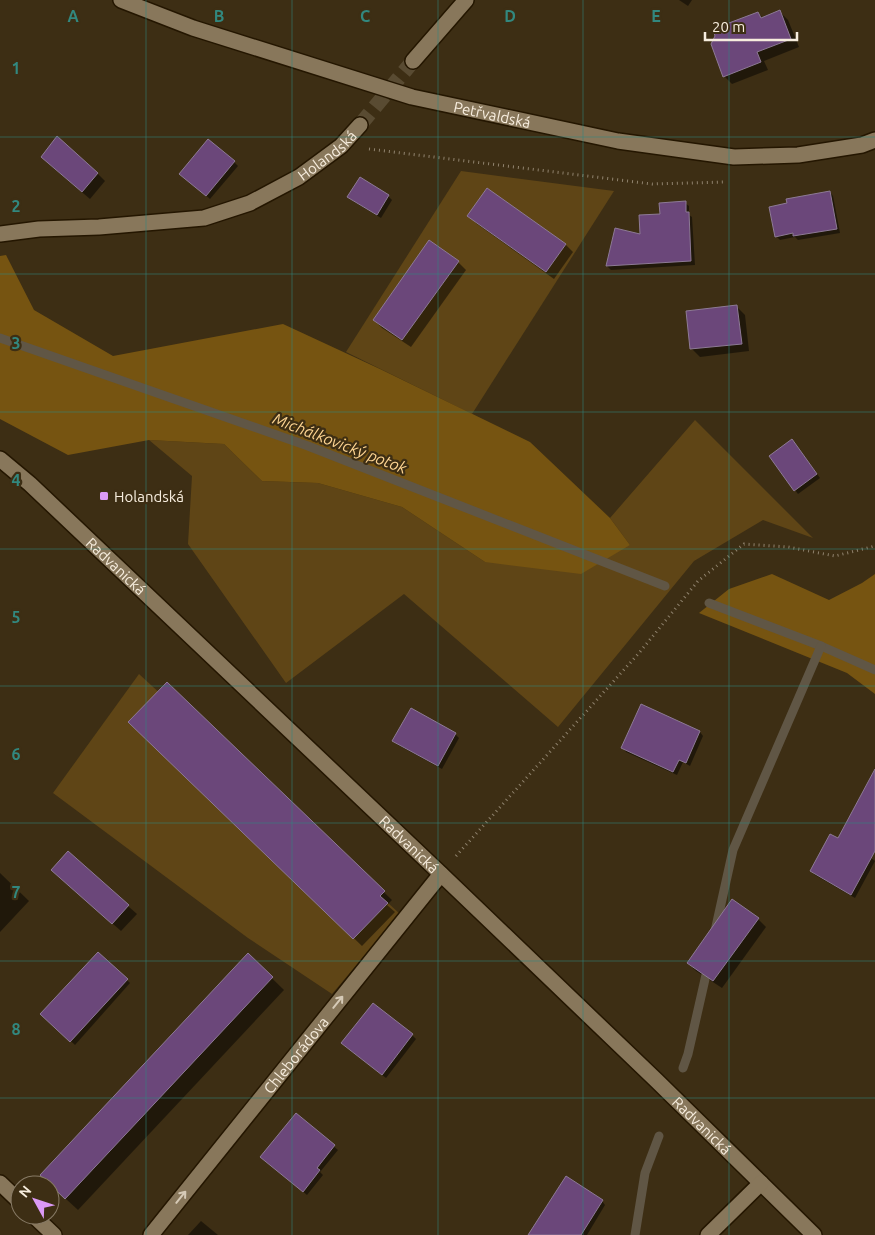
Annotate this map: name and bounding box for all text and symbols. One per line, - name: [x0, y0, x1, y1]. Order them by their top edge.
- text: A: [67, 7, 79, 25]
- text: B: [214, 7, 224, 25]
- text: C: [360, 7, 370, 25]
- text: D: [504, 7, 516, 25]
- text: E: [651, 7, 661, 25]
- scale bar: [705, 10, 798, 42]
- text: 20 m: [712, 18, 745, 35]
- text: 1: [11, 59, 21, 77]
- street label: Petřvaldská: [452, 98, 532, 131]
- street label: Holandská: [294, 127, 360, 184]
- text: 2: [11, 197, 21, 215]
- text: 3: [11, 334, 21, 352]
- water label: Michálkovický potok: [270, 409, 410, 477]
- text: 4: [11, 471, 21, 489]
- place label: Holandská: [114, 488, 184, 505]
- marker: Holandská: [98, 490, 110, 502]
- street label: Radvanická: [83, 534, 149, 598]
- text: 5: [11, 608, 21, 626]
- text: 6: [11, 745, 21, 763]
- street label: Radvanická: [376, 812, 443, 876]
- text: 7: [11, 883, 21, 901]
- one-way arrow: [332, 996, 343, 1009]
- street label: Chleborádova: [260, 1013, 332, 1097]
- text: 8: [11, 1020, 21, 1038]
- street label: Radvanická: [669, 1093, 735, 1158]
- north arrow: [10, 1175, 60, 1225]
- text: N: [16, 1182, 35, 1201]
- one-way arrow: [176, 1191, 187, 1204]

